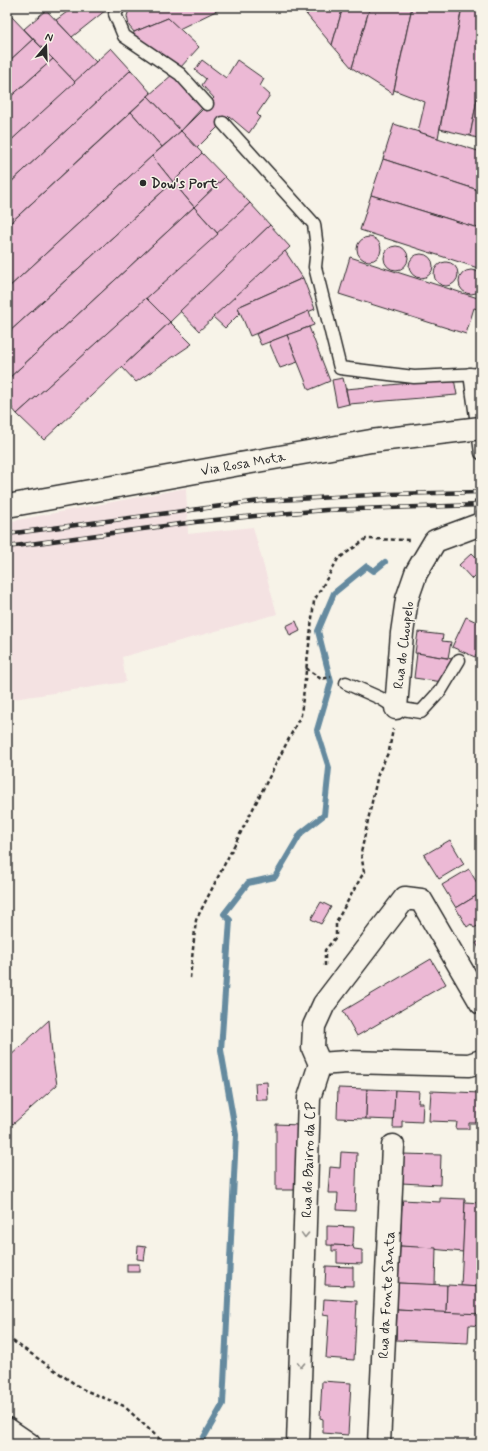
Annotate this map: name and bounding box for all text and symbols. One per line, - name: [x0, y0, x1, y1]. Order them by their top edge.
- north arrow: [26, 26, 66, 66]
- text: N: [43, 30, 55, 45]
- place label: Dow's Port: [151, 175, 218, 193]
- marker: Dow's Port: [138, 178, 148, 188]
- street label: Via Rosa Mota: [199, 448, 288, 480]
- street label: Rua do Choupelo: [390, 600, 418, 690]
- street label: Rua do Bairro da CP: [298, 1102, 320, 1218]
- street label: Rua da Fonte Santa: [375, 1231, 399, 1359]
- one-way arrow: [301, 1232, 309, 1238]
- one-way arrow: [296, 1361, 305, 1368]

